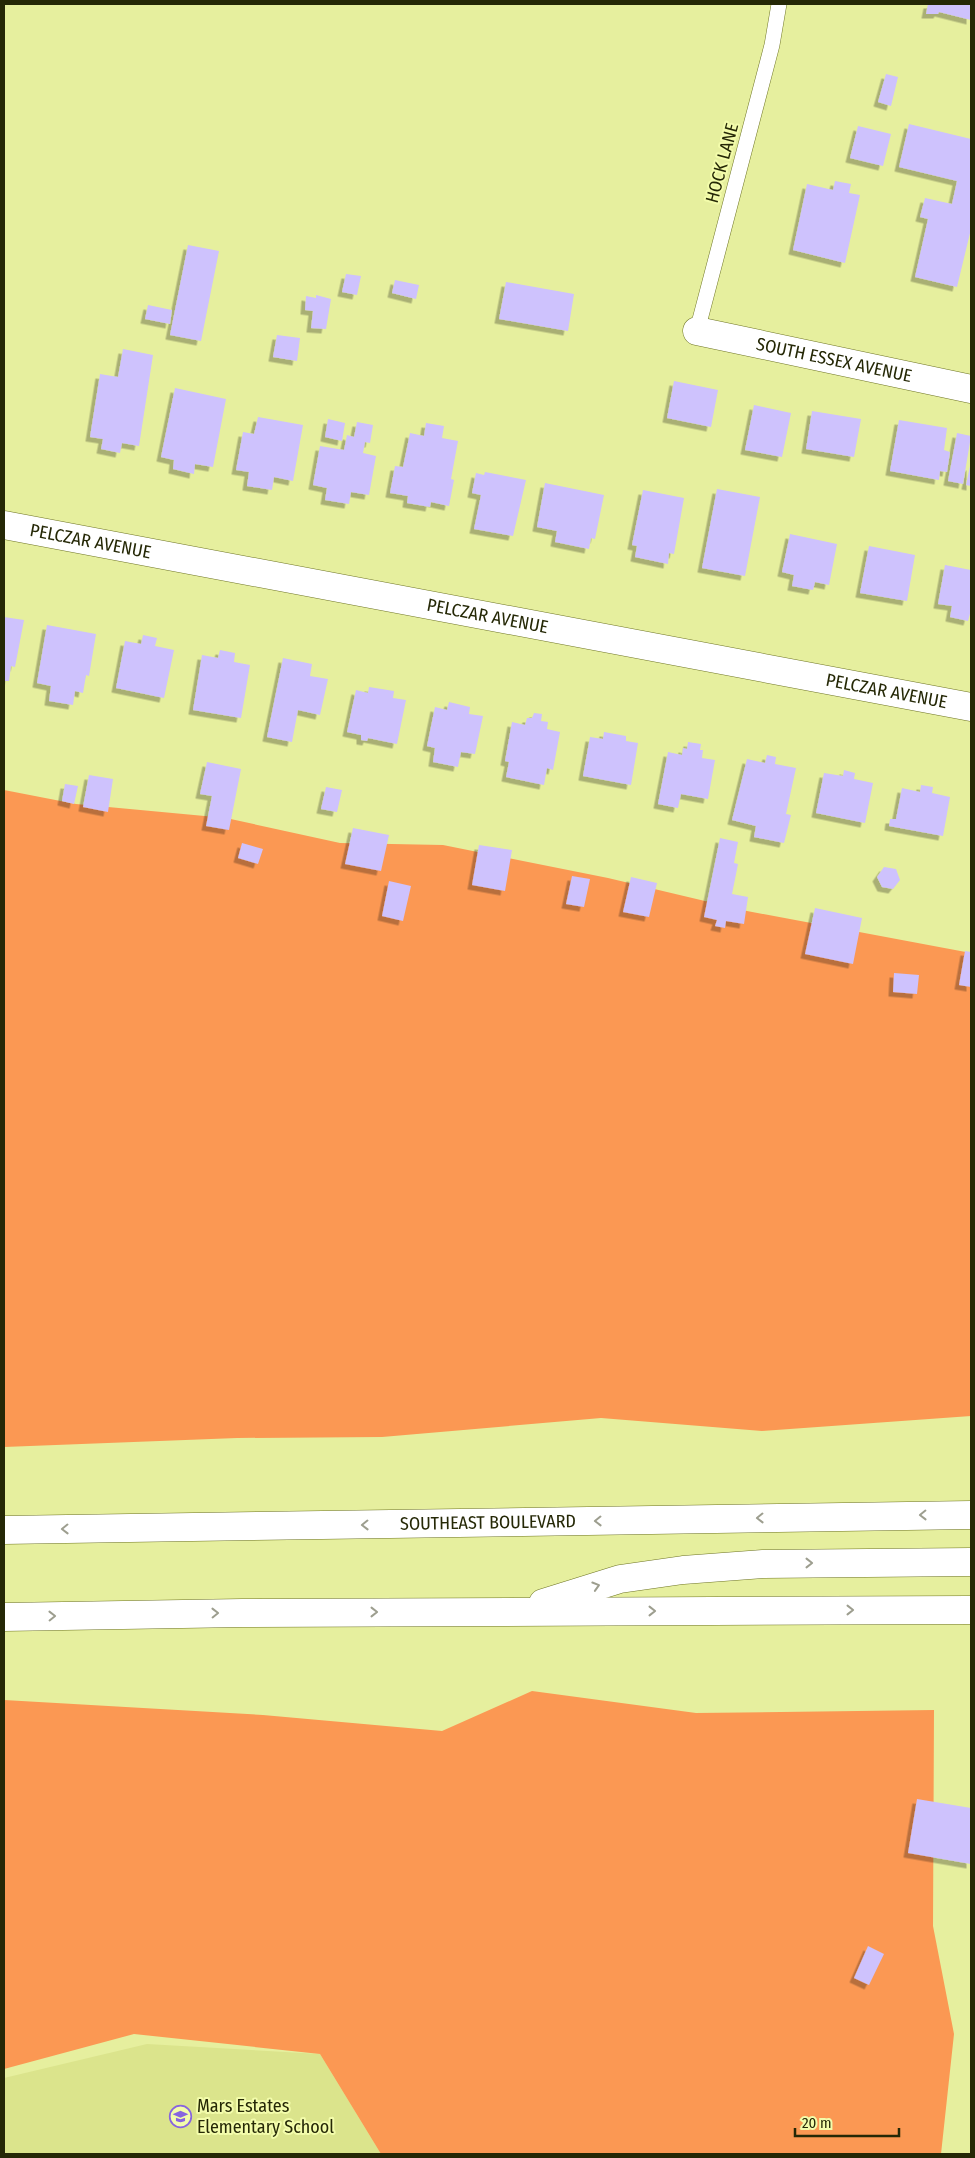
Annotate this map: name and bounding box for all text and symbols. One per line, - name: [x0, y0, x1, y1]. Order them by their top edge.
- street label: HOCK LANE: [701, 121, 743, 205]
- street label: SOUTH ESSEX AVENUE: [754, 333, 914, 387]
- street label: PELCZAR AVENUE: [28, 519, 153, 563]
- street label: PELCZAR AVENUE: [425, 594, 550, 638]
- street label: PELCZAR AVENUE: [824, 669, 949, 713]
- street label: SOUTHEAST BOULEVARD: [400, 1510, 576, 1535]
- one-way arrow: [918, 1510, 926, 1521]
- one-way arrow: [756, 1513, 764, 1523]
- one-way arrow: [593, 1516, 601, 1526]
- one-way arrow: [361, 1519, 369, 1530]
- one-way arrow: [61, 1524, 69, 1534]
- one-way arrow: [805, 1558, 813, 1568]
- one-way arrow: [591, 1582, 599, 1592]
- one-way arrow: [846, 1605, 854, 1615]
- one-way arrow: [648, 1606, 656, 1616]
- one-way arrow: [371, 1607, 379, 1617]
- one-way arrow: [211, 1608, 219, 1619]
- one-way arrow: [49, 1611, 57, 1621]
- place label: Mars Estates Elementary School: [197, 2095, 334, 2138]
- school or university icon: Mars Estates Elementary School: [169, 2104, 193, 2128]
- scale bar: [795, 2106, 899, 2138]
- text: 20 m: [802, 2114, 832, 2132]

